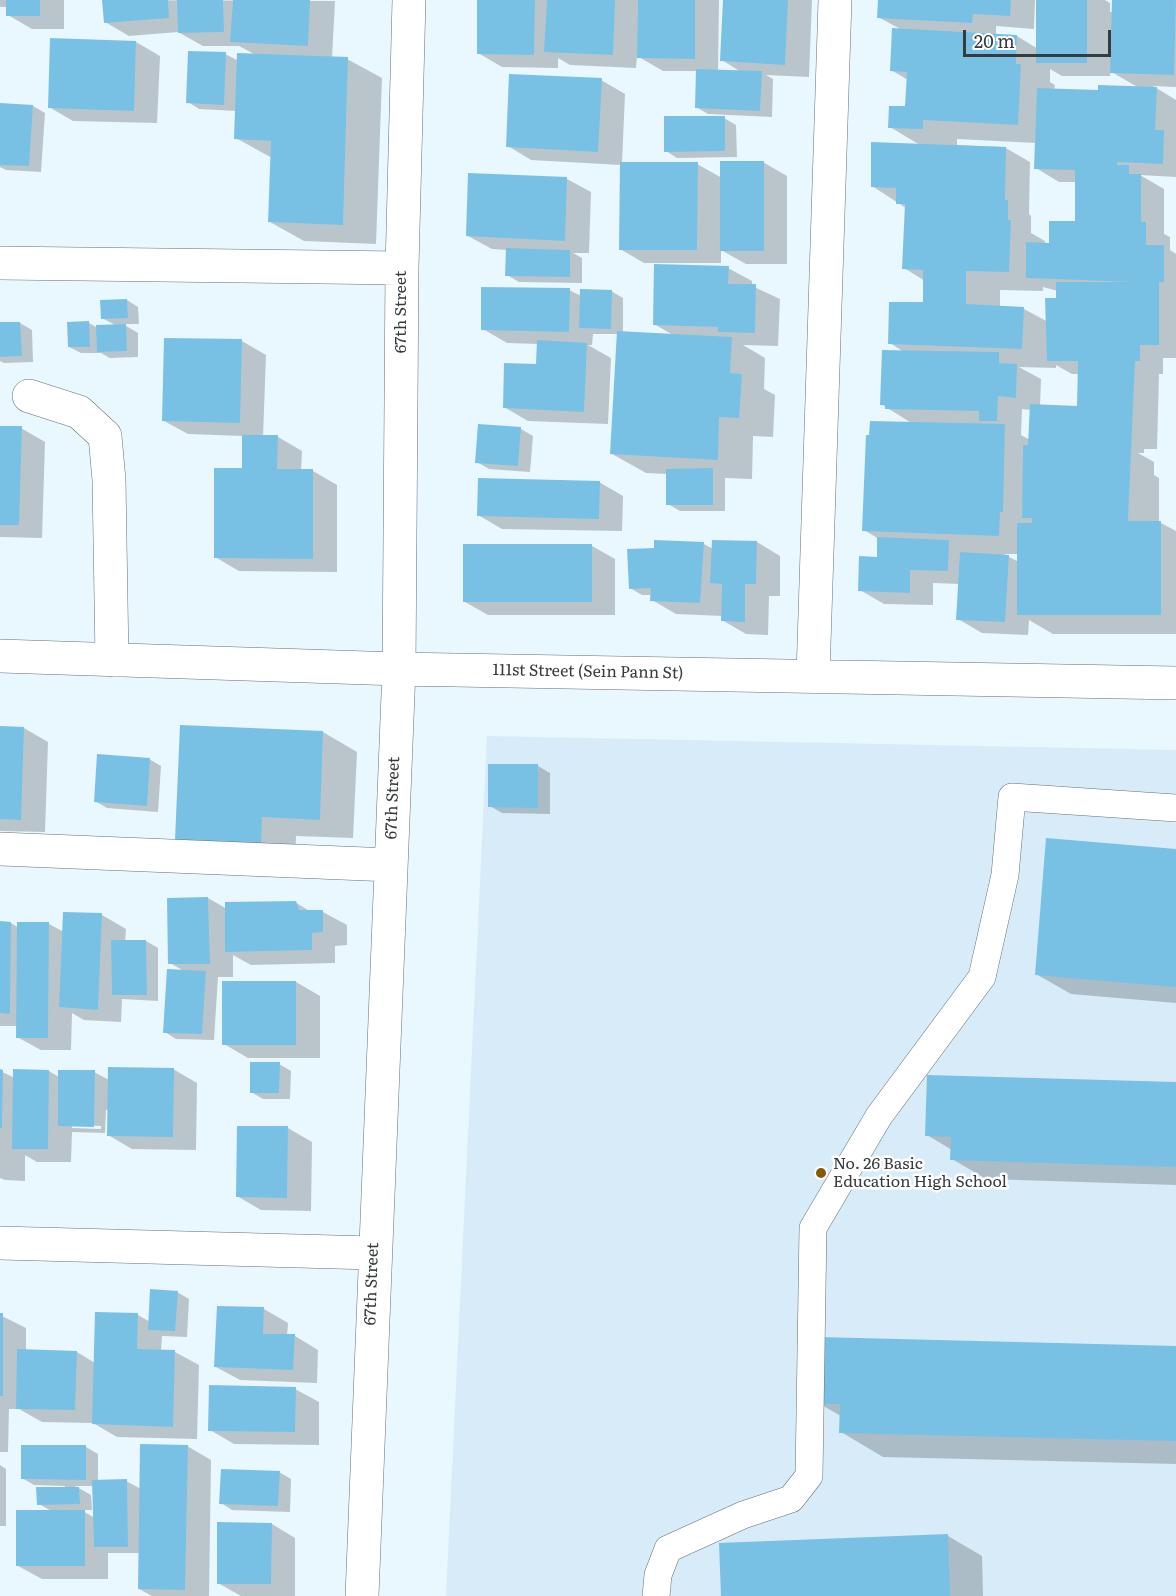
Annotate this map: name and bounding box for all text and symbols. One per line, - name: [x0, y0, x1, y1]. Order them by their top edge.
- scale bar: [966, 18, 1114, 56]
- text: 20 m: [974, 27, 1015, 54]
- street label: 67th Street: [391, 271, 411, 353]
- street label: 111st Street (Sein Pann St): [492, 661, 684, 683]
- street label: 67th Street: [382, 756, 404, 840]
- place label: No. 26 Basic Education High School: [833, 1154, 1007, 1192]
- marker: No. 26 Basic Education High School: [814, 1166, 828, 1180]
- street label: 67th Street: [361, 1242, 383, 1326]

